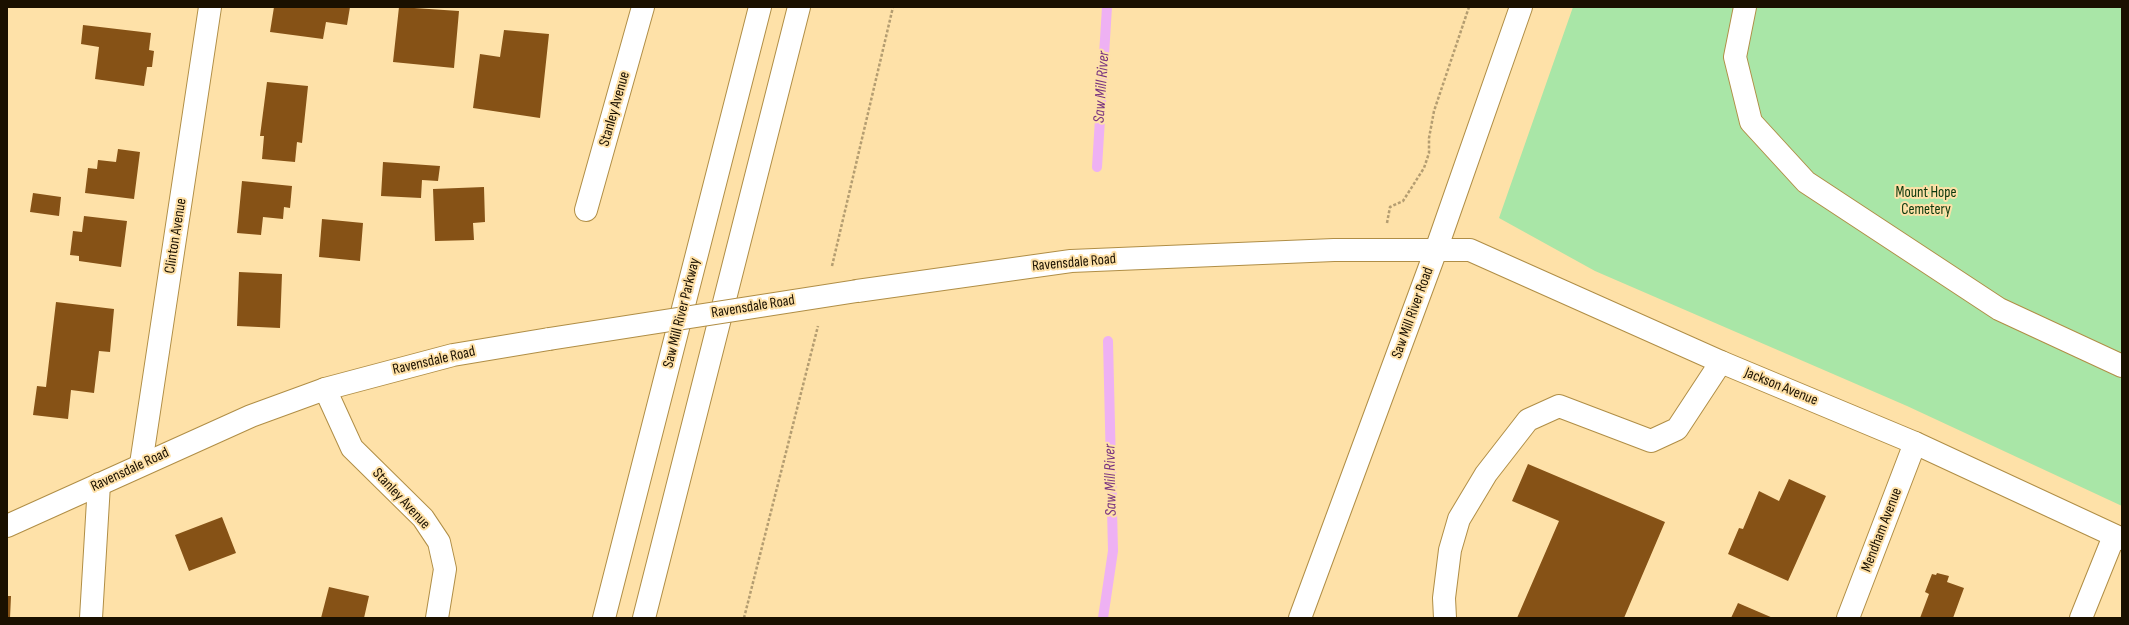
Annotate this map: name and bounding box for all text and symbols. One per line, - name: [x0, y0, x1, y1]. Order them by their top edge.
- water label: Saw Mill River: [1090, 50, 1114, 124]
- street label: Stanley Avenue: [596, 70, 634, 148]
- park label: Mount Hope Cemetery: [1896, 184, 1956, 219]
- street label: Clinton Avenue: [161, 197, 191, 275]
- street label: Ravensdale Road: [1031, 250, 1117, 276]
- street label: Saw Mill River Parkway: [660, 256, 704, 370]
- street label: Saw Mill River Road: [1388, 265, 1438, 361]
- street label: Ravensdale Road: [710, 292, 796, 322]
- street label: Ravensdale Road: [391, 343, 477, 379]
- street label: Jackson Avenue: [1742, 364, 1820, 410]
- street label: Ravensdale Road: [88, 444, 172, 496]
- water label: Saw Mill River: [1101, 444, 1121, 516]
- street label: Stanley Avenue: [368, 465, 434, 533]
- street label: Mendham Avenue: [1858, 485, 1906, 575]

